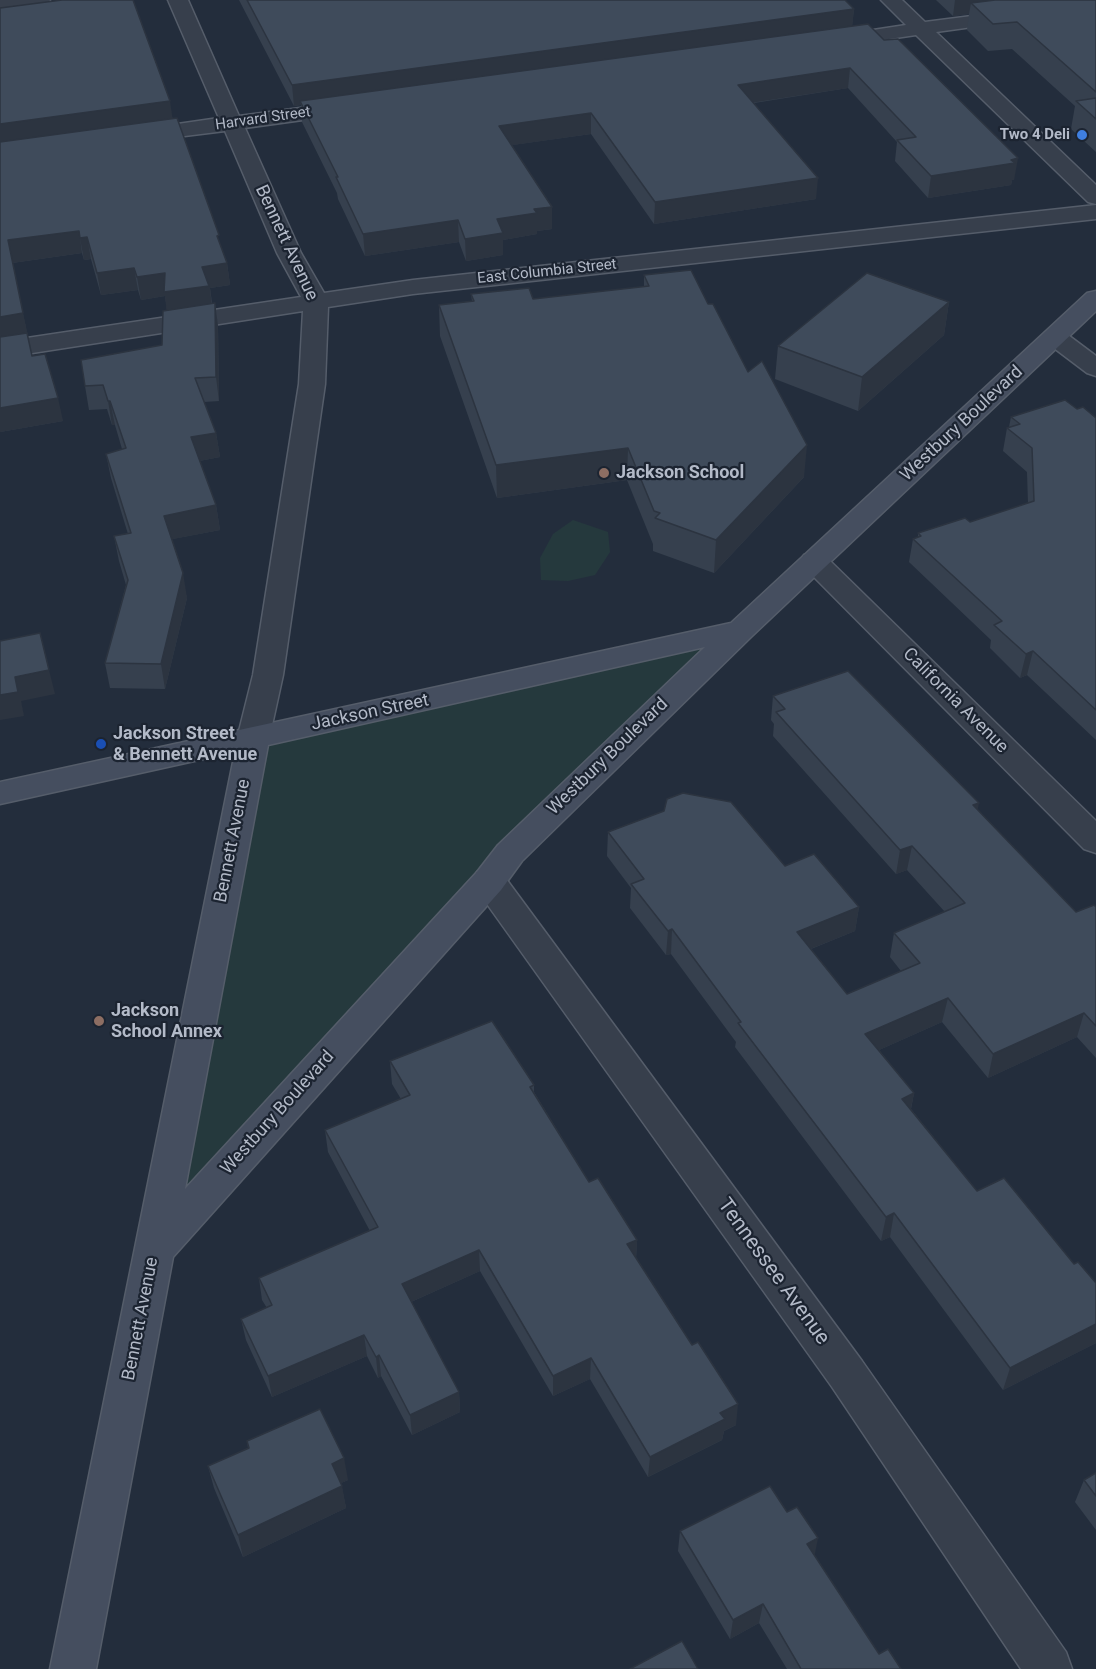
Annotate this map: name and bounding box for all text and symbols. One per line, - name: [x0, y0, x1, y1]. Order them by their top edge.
- street label: Harvard Street: [214, 103, 312, 135]
- place label: Two 4 Deli: [1000, 126, 1070, 144]
- marker: Two 4 Deli: [1075, 128, 1089, 142]
- street label: Bennett Avenue: [250, 182, 322, 304]
- street label: East Columbia Street: [476, 256, 618, 288]
- street label: Westbury Boulevard: [896, 362, 1028, 486]
- place label: Jackson School: [616, 462, 744, 484]
- marker: Jackson School: [597, 466, 611, 480]
- street label: California Avenue: [898, 644, 1012, 758]
- street label: Jackson Street: [309, 690, 431, 736]
- street label: Westbury Boulevard: [543, 694, 673, 820]
- place label: Jackson Street & Bennett Avenue: [113, 723, 257, 766]
- marker: Jackson Street & Bennett Avenue: [94, 737, 108, 751]
- street label: Bennett Avenue: [210, 777, 256, 905]
- place label: Jackson School Annex: [111, 1000, 222, 1042]
- marker: Jackson School Annex: [92, 1014, 106, 1028]
- street label: Westbury Boulevard: [217, 1047, 339, 1179]
- street label: Tennessee Avenue: [711, 1194, 835, 1350]
- street label: Bennett Avenue: [118, 1255, 164, 1383]

